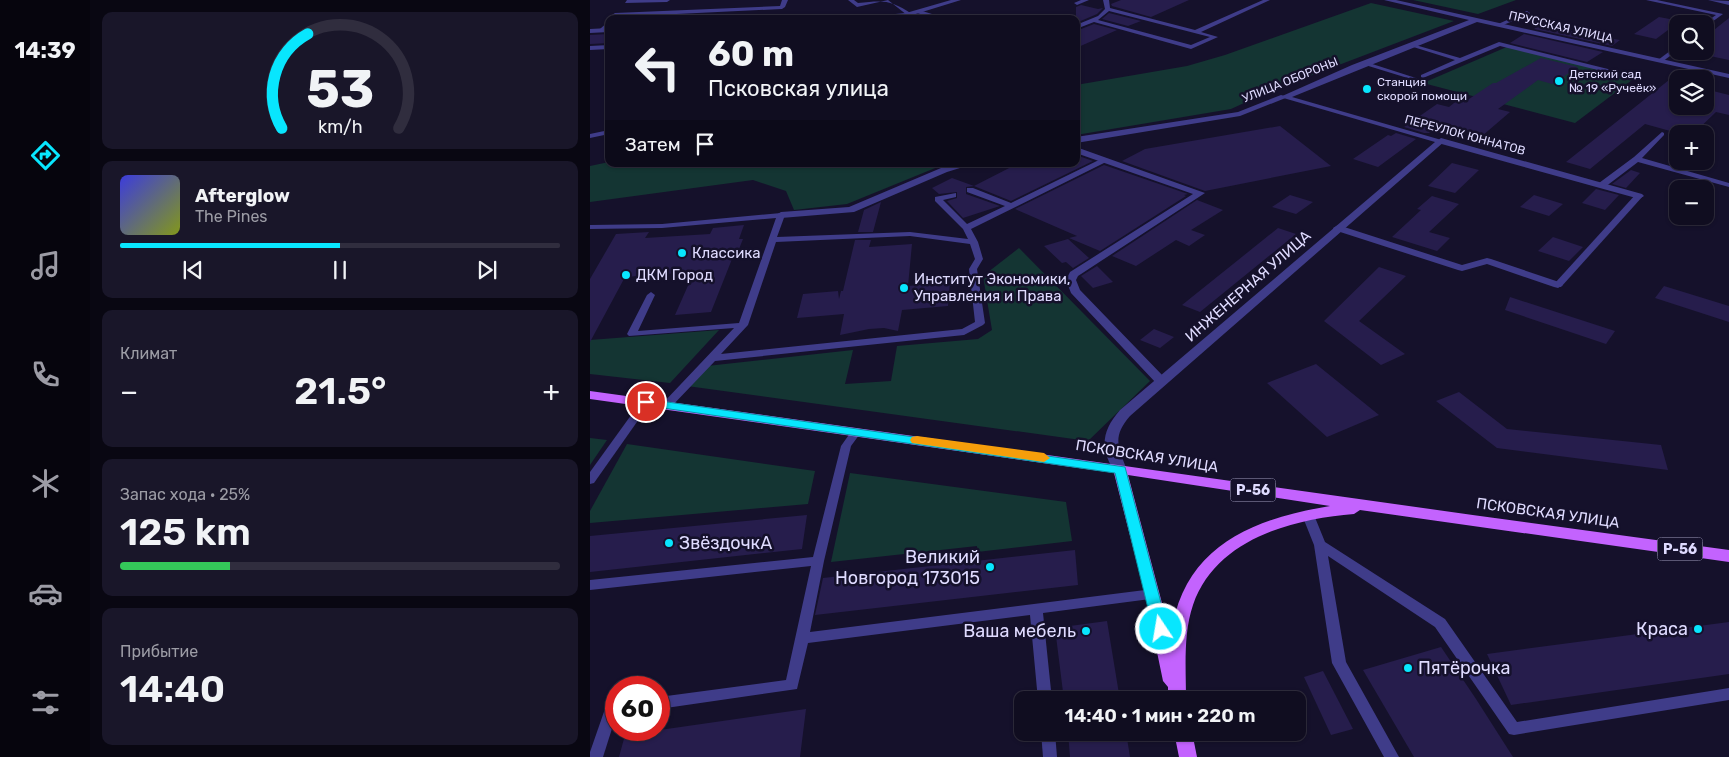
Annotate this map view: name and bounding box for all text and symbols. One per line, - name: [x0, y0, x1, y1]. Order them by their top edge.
- street label: ПРУССКАЯ УЛИЦА: [1507, 8, 1615, 46]
- map controls: [1669, 15, 1714, 225]
- button: search: [1669, 15, 1714, 60]
- text: 60 m: [708, 33, 794, 75]
- icon: left: [625, 35, 690, 100]
- text: 14:39: [15, 37, 75, 64]
- street label: УЛИЦА ОБОРОНЫ: [1240, 54, 1340, 106]
- text: 53: [306, 58, 374, 120]
- place label: Детский сад № 19 «Ручеёк»: [1569, 67, 1656, 95]
- button: layers: [1669, 70, 1714, 115]
- text: Псковская улица: [708, 75, 889, 102]
- place label: Станция скорой помощи: [1377, 75, 1467, 103]
- marker: Детский сад № 19 «Ручеёк»: [1553, 75, 1565, 87]
- marker: Станция скорой помощи: [1361, 83, 1373, 95]
- street label: ПЕРЕУЛОК ЮННАТОВ: [1403, 112, 1527, 158]
- text: km/h: [318, 116, 362, 137]
- button: +: [1669, 125, 1714, 170]
- icon: arrive: [691, 130, 719, 158]
- text: Затем: [625, 133, 681, 156]
- icon: directions: [28, 138, 63, 173]
- button: −: [1669, 180, 1714, 225]
- text: Afterglow: [195, 184, 290, 207]
- text: The Pines: [195, 207, 268, 226]
- street label: ИНЖЕНЕРНАЯ УЛИЦА: [1181, 226, 1315, 346]
- place label: Классика: [692, 244, 761, 262]
- marker: Классика: [676, 247, 688, 259]
- icon: music: [28, 248, 63, 283]
- icon: previous: [179, 256, 207, 284]
- icon: pause: [326, 256, 354, 284]
- icon: next: [473, 256, 501, 284]
- place label: ДКМ Город: [636, 266, 713, 284]
- marker: ДКМ Город: [620, 269, 632, 281]
- place label: Институт Экономики, Управления и Права: [914, 270, 1071, 305]
- marker: Институт Экономики, Управления и Права: [898, 282, 910, 294]
- text: Климат: [120, 344, 177, 363]
- icon: phone: [28, 357, 63, 392]
- text: 21.5°: [294, 368, 386, 414]
- text: −: [120, 375, 138, 408]
- text: +: [543, 375, 560, 408]
- pin: [625, 381, 667, 423]
- icon: arrive: [632, 388, 660, 416]
- street label: ПСКОВСКАЯ УЛИЦА: [1074, 436, 1220, 476]
- icon: climate: [28, 466, 63, 501]
- road number: Р-56: [1230, 478, 1276, 502]
- text: Запас хода · 25%: [120, 485, 250, 504]
- street label: ПСКОВСКАЯ УЛИЦА: [1475, 494, 1621, 532]
- text: 125 km: [120, 509, 251, 555]
- place label: ЗвёздочкА: [679, 532, 772, 554]
- marker: ЗвёздочкА: [663, 537, 675, 549]
- road number: Р-56: [1658, 538, 1702, 560]
- place label: Великий Новгород 173015: [835, 546, 980, 589]
- marker: Великий Новгород 173015: [984, 561, 996, 573]
- icon: car: [28, 576, 63, 611]
- position arrow: [1134, 602, 1186, 654]
- place label: Краса: [1636, 618, 1688, 640]
- place label: Ваша мебель: [963, 620, 1076, 642]
- marker: Краса: [1692, 623, 1704, 635]
- marker: Ваша мебель: [1080, 625, 1092, 637]
- text: Прибытие: [120, 642, 198, 661]
- place label: Пятёрочка: [1418, 657, 1511, 679]
- marker: Пятёрочка: [1402, 662, 1414, 674]
- text: 14:40: [120, 666, 225, 712]
- speed limit sign: 60: [605, 676, 670, 741]
- icon: filters: [28, 685, 63, 720]
- text: 14:40 · 1 мин · 220 m: [1065, 704, 1255, 727]

